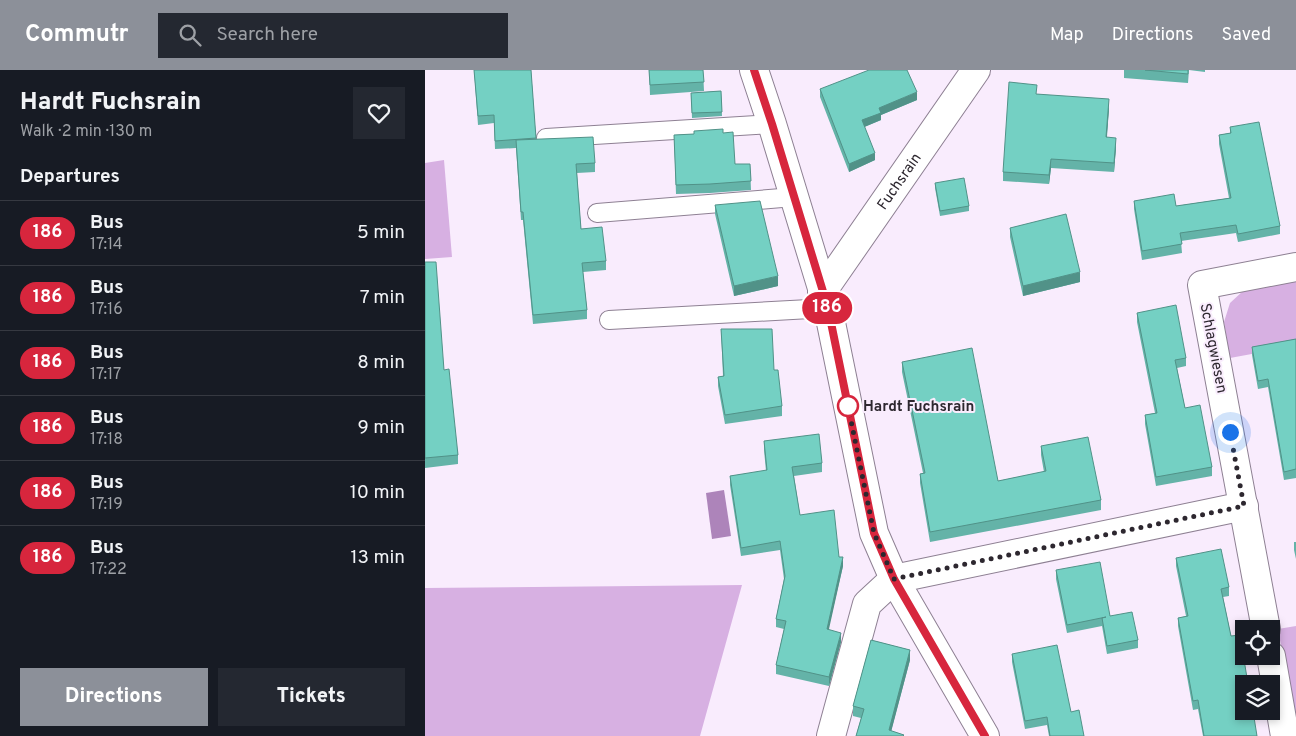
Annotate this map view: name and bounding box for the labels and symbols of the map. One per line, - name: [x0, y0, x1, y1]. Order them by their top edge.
- street label: Fuchsrain: [874, 150, 927, 214]
- line badge: 186: [798, 292, 856, 324]
- street label: Schlagwiesen: [1195, 302, 1231, 395]
- marker: Hardt Fuchsrain: [837, 395, 859, 417]
- place label: Hardt Fuchsrain: [863, 398, 974, 417]
- your location: [1218, 420, 1243, 445]

